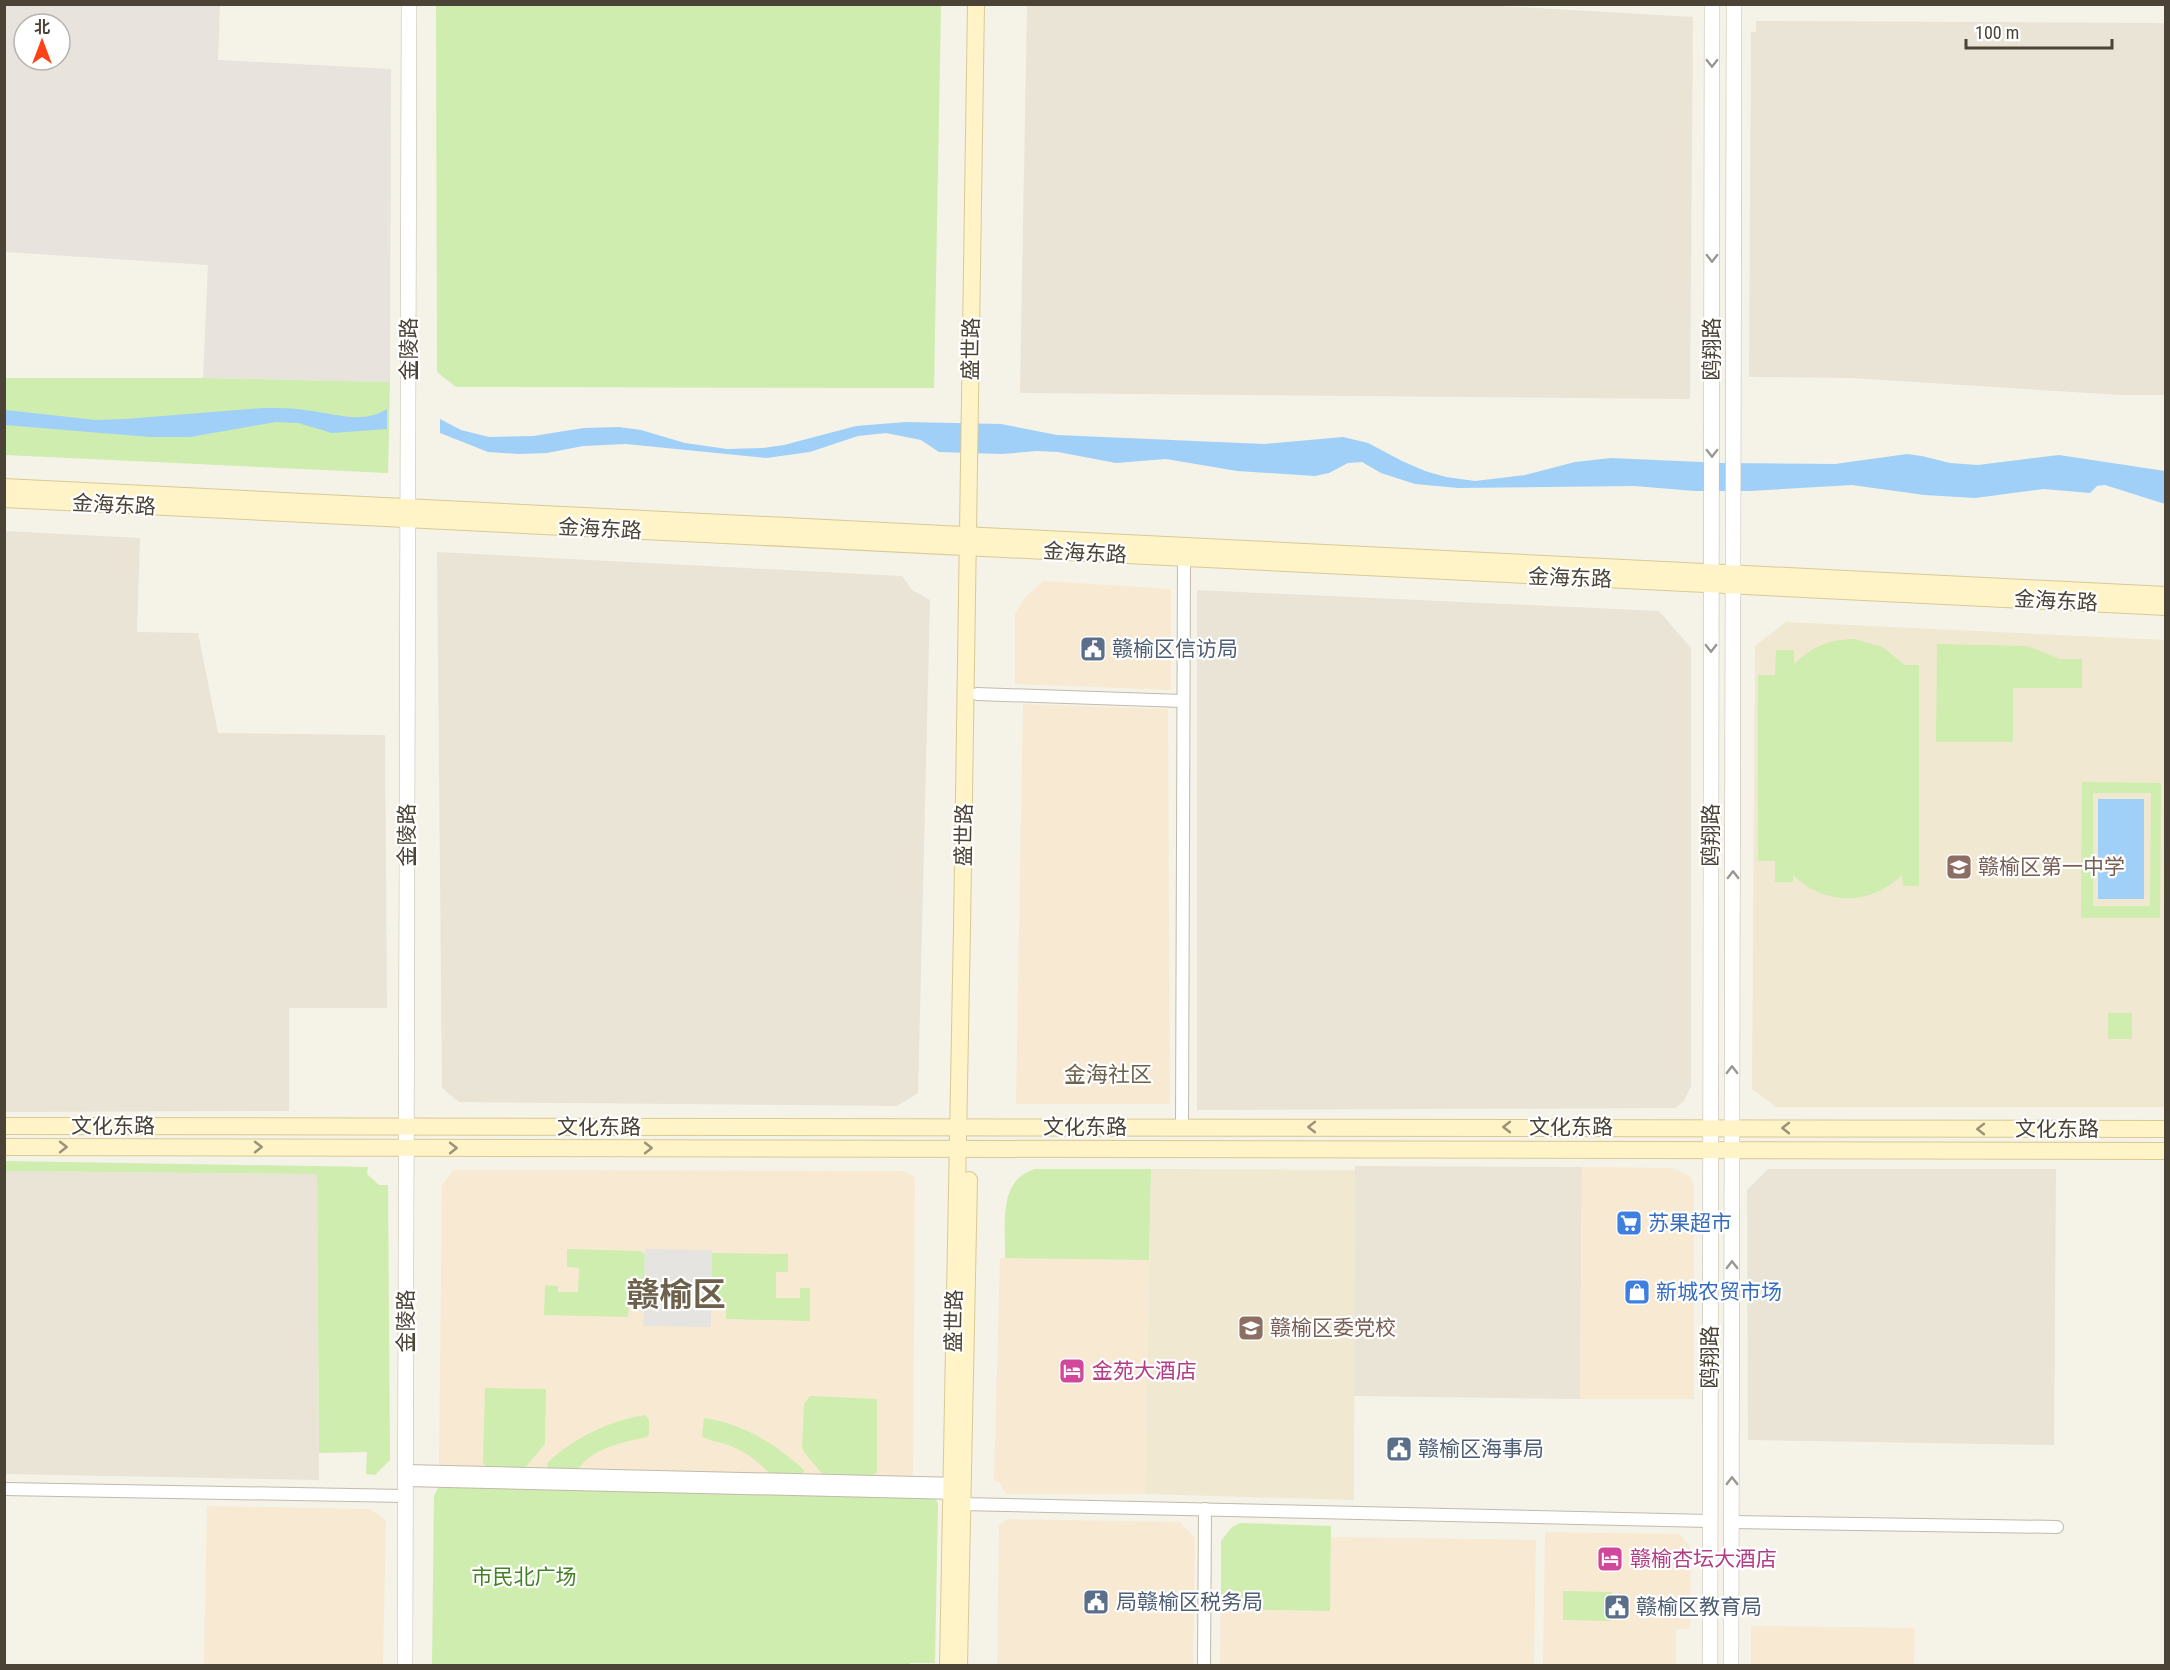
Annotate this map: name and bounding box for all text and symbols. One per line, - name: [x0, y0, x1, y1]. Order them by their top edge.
- north arrow: [12, 12, 72, 72]
- scale bar: [1966, 12, 2112, 50]
- text: 北: [34, 18, 50, 37]
- text: 100 m: [1975, 22, 2019, 43]
- one-way arrow: [1706, 58, 1718, 67]
- one-way arrow: [1706, 253, 1718, 262]
- street label: 盛世路: [958, 317, 984, 381]
- street label: 金陵路: [397, 318, 421, 381]
- street label: 鸥翔路: [1700, 318, 1724, 381]
- one-way arrow: [1706, 448, 1718, 457]
- street label: 金海东路: [71, 491, 157, 519]
- street label: 金海东路: [557, 515, 643, 543]
- street label: 金海东路: [1042, 539, 1128, 567]
- street label: 金海东路: [1528, 565, 1612, 591]
- street label: 金海东路: [2013, 587, 2099, 615]
- public building icon: 赣榆区信访局: [1078, 634, 1108, 664]
- place label: 赣榆区信访局: [1112, 637, 1238, 661]
- one-way arrow: [1705, 643, 1717, 652]
- street label: 盛世路: [951, 803, 977, 867]
- street label: 金陵路: [395, 804, 419, 867]
- street label: 鸥翔路: [1699, 804, 1723, 867]
- school or university icon: 赣榆区第一中学: [1944, 852, 1974, 882]
- place label: 赣榆区第一中学: [1978, 855, 2125, 879]
- one-way arrow: [1727, 871, 1739, 880]
- district label: 金海社区: [1064, 1062, 1152, 1087]
- one-way arrow: [1726, 1066, 1738, 1075]
- street label: 文化东路: [71, 1114, 155, 1138]
- street label: 文化东路: [557, 1115, 641, 1139]
- street label: 文化东路: [1043, 1115, 1127, 1139]
- street label: 文化东路: [1529, 1115, 1613, 1139]
- street label: 文化东路: [2015, 1117, 2099, 1141]
- one-way arrow: [1308, 1121, 1317, 1133]
- one-way arrow: [1503, 1121, 1512, 1133]
- one-way arrow: [1782, 1122, 1791, 1134]
- one-way arrow: [1977, 1123, 1986, 1135]
- one-way arrow: [58, 1141, 67, 1153]
- one-way arrow: [253, 1141, 262, 1153]
- one-way arrow: [448, 1142, 457, 1154]
- one-way arrow: [643, 1142, 652, 1154]
- supermarket icon: 苏果超市: [1614, 1208, 1644, 1238]
- place label: 苏果超市: [1648, 1211, 1732, 1235]
- one-way arrow: [1726, 1261, 1738, 1270]
- district label: 赣榆区: [627, 1275, 726, 1314]
- shop icon: 新城农贸市场: [1622, 1277, 1652, 1307]
- place label: 新城农贸市场: [1656, 1280, 1782, 1304]
- street label: 盛世路: [941, 1289, 967, 1353]
- street label: 金陵路: [394, 1290, 418, 1353]
- school or university icon: 赣榆区委党校: [1236, 1313, 1266, 1343]
- place label: 赣榆区委党校: [1270, 1316, 1396, 1340]
- street label: 鸥翔路: [1698, 1326, 1722, 1389]
- hotel icon: 金苑大酒店: [1057, 1356, 1087, 1386]
- place label: 金苑大酒店: [1092, 1359, 1197, 1383]
- public building icon: 赣榆区海事局: [1384, 1434, 1414, 1464]
- place label: 赣榆区海事局: [1418, 1437, 1544, 1461]
- one-way arrow: [1726, 1477, 1738, 1486]
- hotel icon: 赣榆杏坛大酒店: [1595, 1544, 1625, 1574]
- place label: 赣榆杏坛大酒店: [1630, 1547, 1777, 1571]
- park label: 市民北广场: [472, 1565, 577, 1589]
- public building icon: 局赣榆区税务局: [1081, 1587, 1111, 1617]
- place label: 局赣榆区税务局: [1116, 1590, 1263, 1614]
- public building icon: 赣榆区教育局: [1602, 1592, 1632, 1622]
- place label: 赣榆区教育局: [1636, 1595, 1762, 1619]

